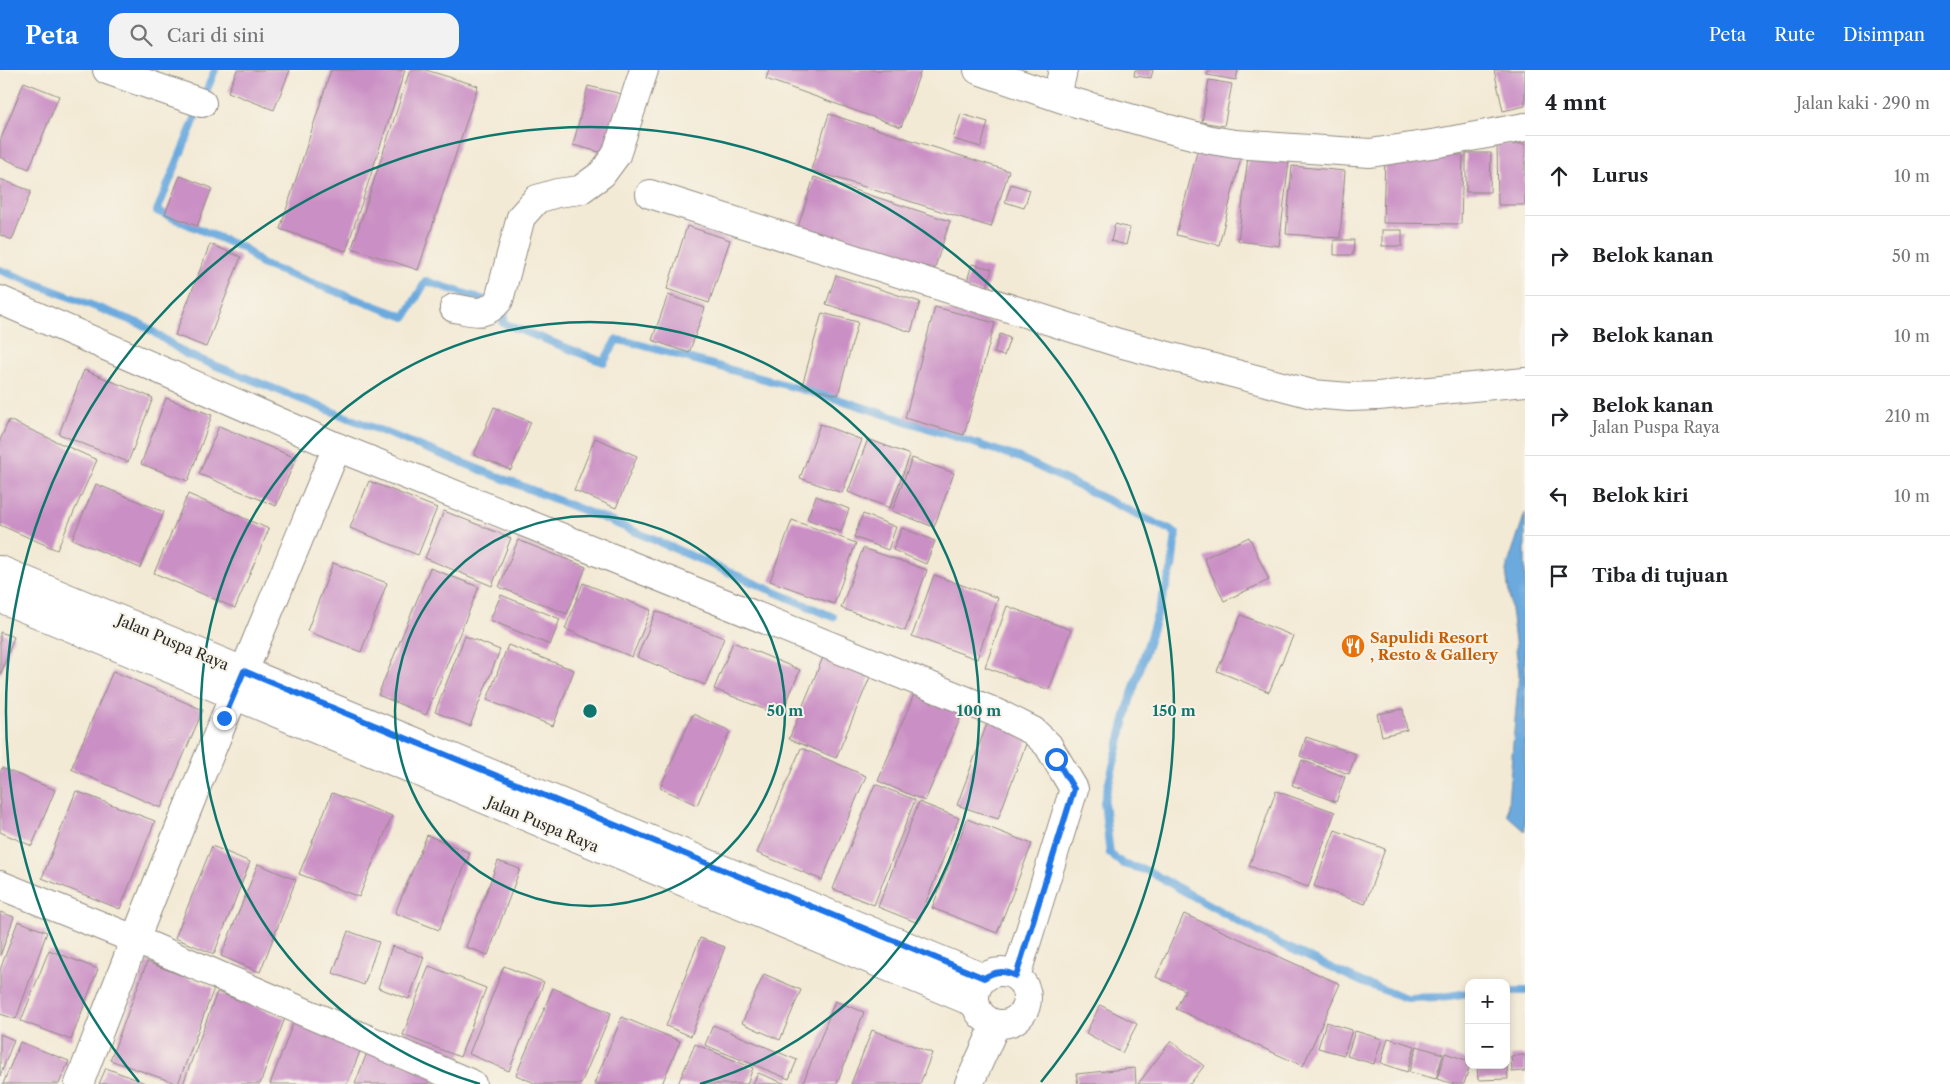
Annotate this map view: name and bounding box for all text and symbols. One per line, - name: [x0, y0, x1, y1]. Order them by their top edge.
- search box: [109, 13, 459, 58]
- text: Peta: [25, 21, 79, 50]
- icon: search: [127, 21, 155, 49]
- text: Cari di sini: [167, 24, 264, 47]
- text: Peta: [1709, 24, 1746, 46]
- text: Rute: [1774, 24, 1815, 46]
- text: Disimpan: [1843, 24, 1925, 46]
- text: 4 mnt: [1545, 90, 1606, 115]
- text: Jalan kaki · 290 m: [1796, 93, 1930, 113]
- icon: ahead: [1545, 162, 1573, 190]
- text: Lurus: [1592, 164, 1648, 187]
- text: 10 m: [1894, 166, 1930, 186]
- icon: right: [1545, 242, 1573, 270]
- text: Belok kanan: [1592, 244, 1714, 267]
- text: 50 m: [1892, 246, 1930, 266]
- icon: right: [1545, 322, 1573, 350]
- text: Belok kanan: [1592, 324, 1714, 347]
- text: 10 m: [1894, 326, 1930, 346]
- text: Belok kanan: [1592, 394, 1714, 417]
- icon: right: [1545, 402, 1573, 430]
- text: 210 m: [1885, 406, 1930, 426]
- text: Jalan Puspa Raya: [1592, 417, 1720, 437]
- icon: left: [1545, 482, 1573, 510]
- text: Belok kiri: [1592, 484, 1689, 507]
- text: 10 m: [1894, 486, 1930, 506]
- icon: arrive: [1545, 562, 1573, 590]
- text: Tiba di tujuan: [1592, 564, 1728, 587]
- street label: Jalan Puspa Raya: [112, 609, 232, 674]
- place label: Sapulidi Resort , Resto & Gallery: [1370, 628, 1499, 664]
- restaurant icon: Sapulidi Resort , Resto & Gallery: [1340, 633, 1366, 659]
- text: 50 m: [767, 701, 803, 720]
- text: 100 m: [957, 701, 1001, 720]
- text: 150 m: [1152, 701, 1196, 720]
- centre of rings: [581, 702, 599, 720]
- route end: [213, 707, 236, 730]
- route start: [1045, 748, 1068, 771]
- street label: Jalan Puspa Raya: [482, 791, 602, 856]
- map controls: [1465, 979, 1510, 1069]
- button: +: [1465, 979, 1510, 1024]
- button: −: [1465, 1024, 1510, 1069]

